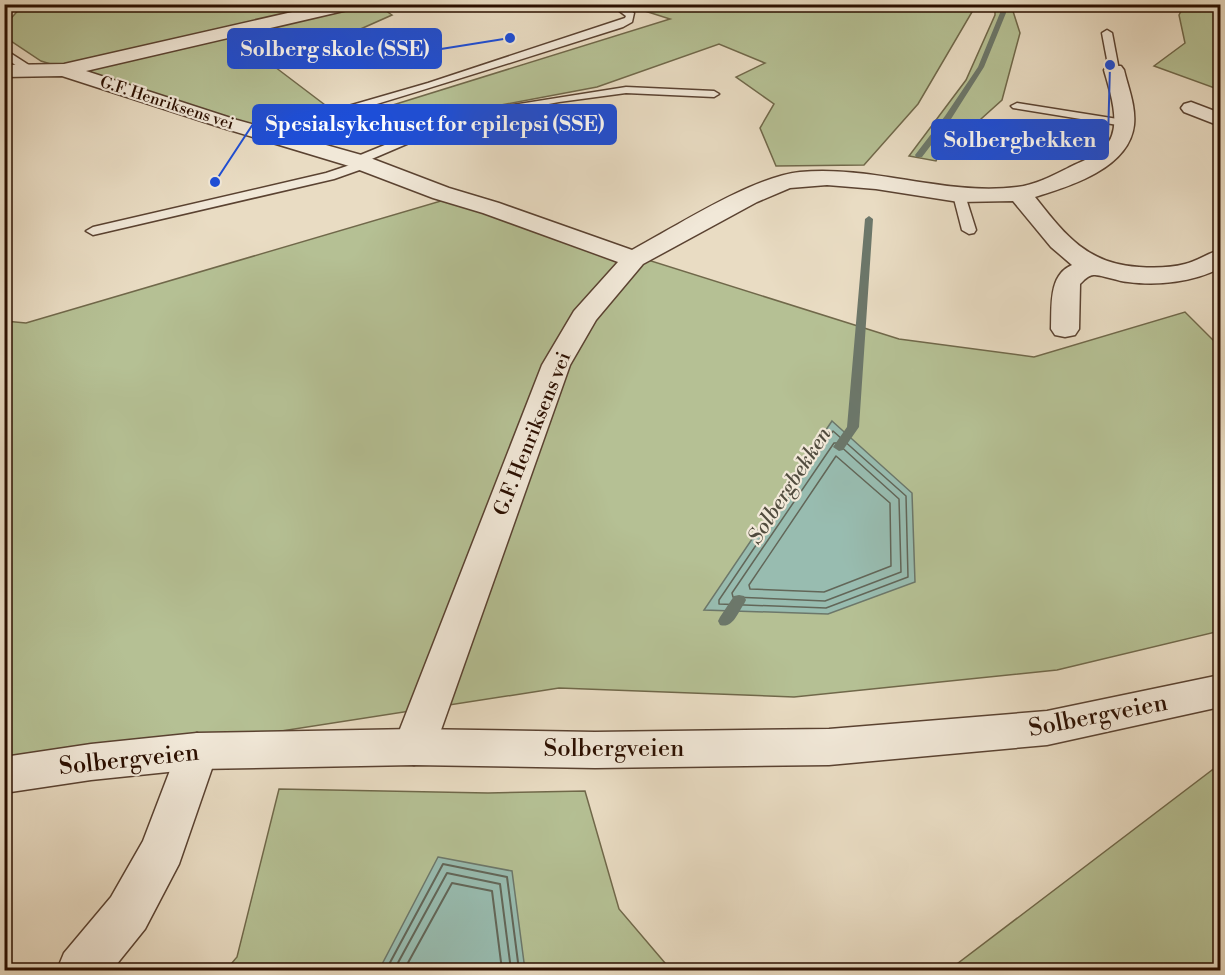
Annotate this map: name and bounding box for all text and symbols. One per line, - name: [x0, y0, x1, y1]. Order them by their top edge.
- callout: Solberg skole (SSE): [228, 29, 441, 68]
- text: Solberg skole (SSE): [240, 37, 430, 63]
- street label: G.F. Henriksens vei: [98, 72, 236, 134]
- callout: Spesialsykehuset for epilepsi (SSE): [253, 105, 616, 144]
- text: Spesialsykehuset for epilepsi (SSE): [266, 112, 604, 138]
- callout: Solbergbekken: [932, 120, 1108, 159]
- text: Solbergbekken: [944, 128, 1096, 154]
- street label: G.F. Henriksens vei: [489, 348, 577, 520]
- water label: Solbergbekken: [743, 423, 837, 549]
- street label: Solbergveien: [1026, 688, 1170, 744]
- street label: Solbergveien: [544, 734, 684, 764]
- street label: Solbergveien: [57, 738, 201, 782]

